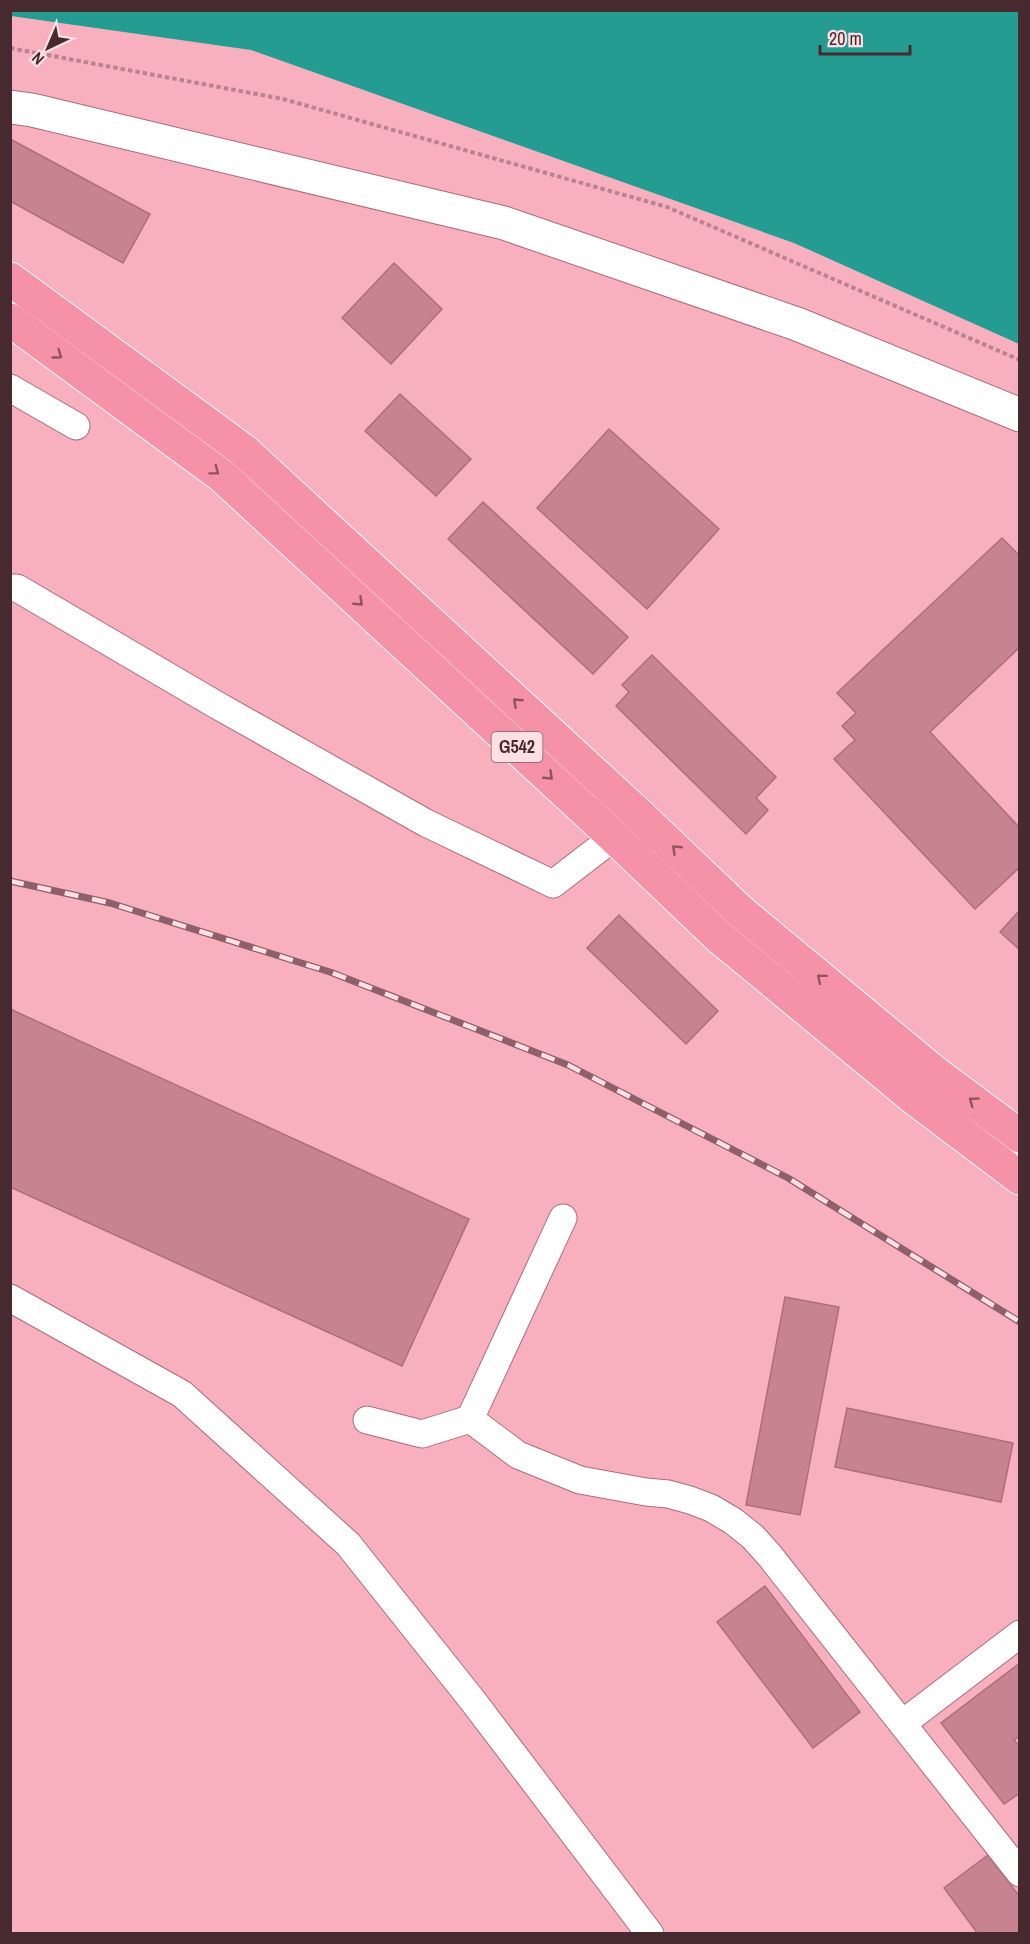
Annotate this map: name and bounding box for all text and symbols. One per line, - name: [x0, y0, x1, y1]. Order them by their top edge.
- north arrow: [18, 18, 78, 78]
- scale bar: [820, 18, 910, 56]
- text: 20 m: [829, 26, 862, 51]
- text: N: [27, 48, 49, 70]
- one-way arrow: [51, 348, 62, 359]
- one-way arrow: [208, 463, 219, 474]
- one-way arrow: [352, 595, 362, 606]
- one-way arrow: [513, 698, 524, 709]
- road number: G542: [492, 732, 542, 762]
- one-way arrow: [541, 769, 552, 780]
- one-way arrow: [672, 845, 682, 856]
- one-way arrow: [817, 975, 828, 986]
- one-way arrow: [968, 1097, 979, 1108]

